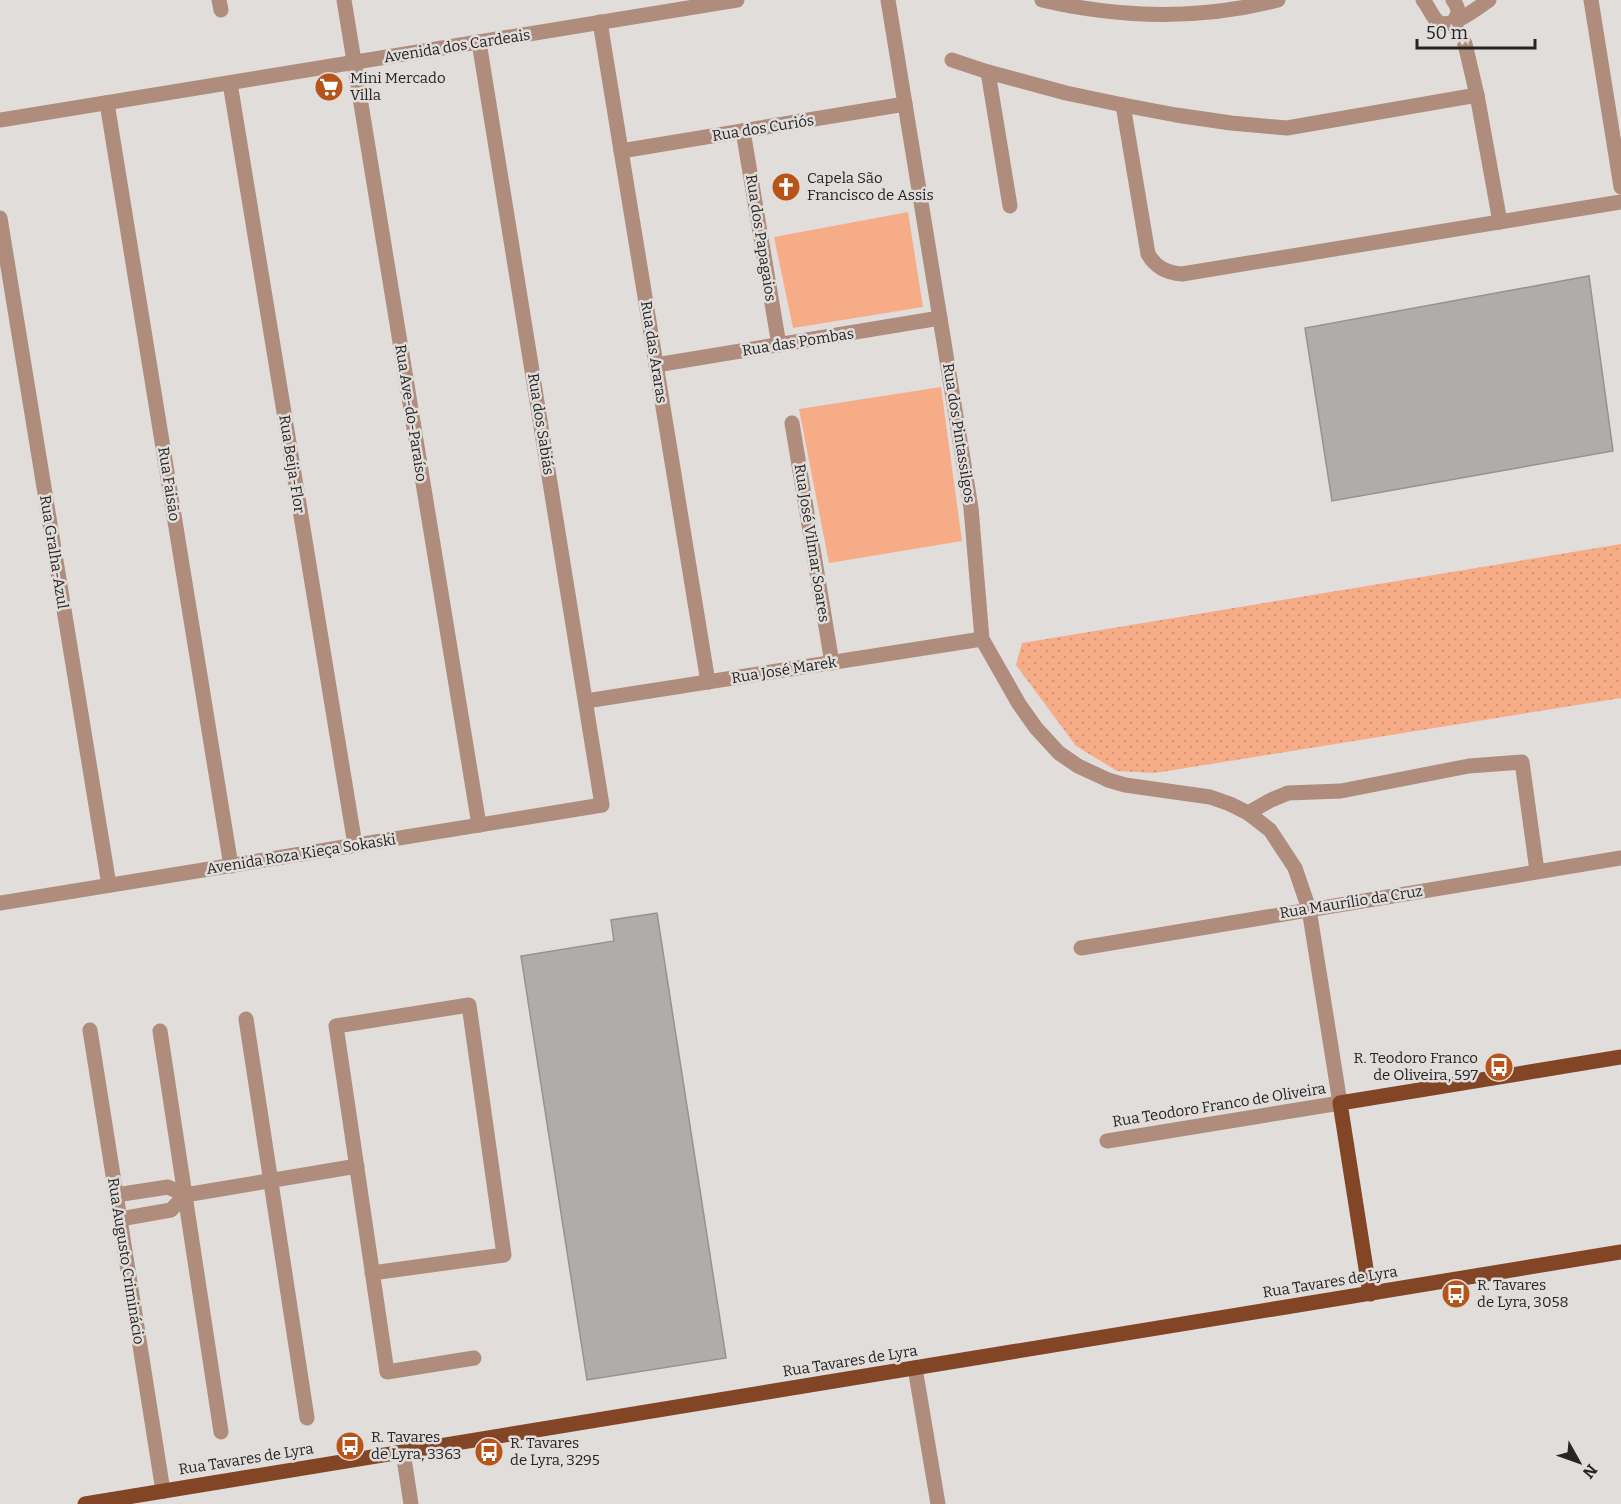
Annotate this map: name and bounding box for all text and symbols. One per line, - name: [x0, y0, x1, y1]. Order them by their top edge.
- scale bar: [1417, 12, 1536, 50]
- text: 50 m: [1426, 22, 1468, 44]
- street label: Avenida dos Cardeais: [382, 26, 532, 66]
- place label: Mini Mercado Villa: [350, 69, 446, 104]
- supermarket icon: Mini Mercado Villa: [313, 71, 345, 103]
- street label: Rua dos Curiós: [711, 111, 815, 145]
- place label: Capela São Francisco de Assis: [807, 169, 934, 204]
- church icon: Capela São Francisco de Assis: [770, 171, 802, 203]
- street label: Rua dos Papagaios: [742, 173, 780, 303]
- street label: Rua das Araras: [637, 300, 671, 404]
- street label: Rua das Pombas: [741, 324, 855, 360]
- street label: Rua Ave-do-Paraíso: [391, 343, 431, 483]
- street label: Rua dos Pintassilgos: [939, 362, 979, 504]
- street label: Rua dos Sabiás: [524, 372, 558, 476]
- street label: Rua Beija-Flor: [275, 414, 309, 515]
- street label: Rua Faisão: [154, 446, 184, 522]
- street label: Rua José Vilmar Soares: [791, 463, 833, 623]
- street label: Rua Gralha-Azul: [36, 494, 72, 610]
- street label: Rua José Marek: [730, 653, 838, 687]
- street label: Avenida Roza Kieça Sokaski: [205, 830, 397, 878]
- street label: Rua Maurílio da Cruz: [1278, 882, 1424, 922]
- place label: R. Teodoro Franco de Oliveira, 597: [1354, 1049, 1478, 1084]
- bus stop icon: R. Teodoro Franco de Oliveira, 597: [1483, 1051, 1515, 1083]
- street label: Rua Teodoro Franco de Oliveira: [1111, 1079, 1327, 1131]
- street label: Rua Augusto Criminácio: [104, 1176, 148, 1346]
- street label: Rua Tavares de Lyra: [1261, 1262, 1399, 1302]
- place label: R. Tavares de Lyra, 3058: [1477, 1276, 1569, 1311]
- bus stop icon: R. Tavares de Lyra, 3058: [1440, 1278, 1472, 1310]
- street label: Rua Tavares de Lyra: [781, 1341, 919, 1381]
- place label: R. Tavares de Lyra, 3363: [371, 1428, 461, 1463]
- bus stop icon: R. Tavares de Lyra, 3363: [334, 1430, 366, 1462]
- north arrow: [1549, 1432, 1609, 1492]
- place label: R. Tavares de Lyra, 3295: [510, 1434, 600, 1469]
- bus stop icon: R. Tavares de Lyra, 3295: [473, 1436, 505, 1468]
- street label: Rua Tavares de Lyra: [177, 1439, 315, 1479]
- text: N: [1579, 1460, 1601, 1482]

